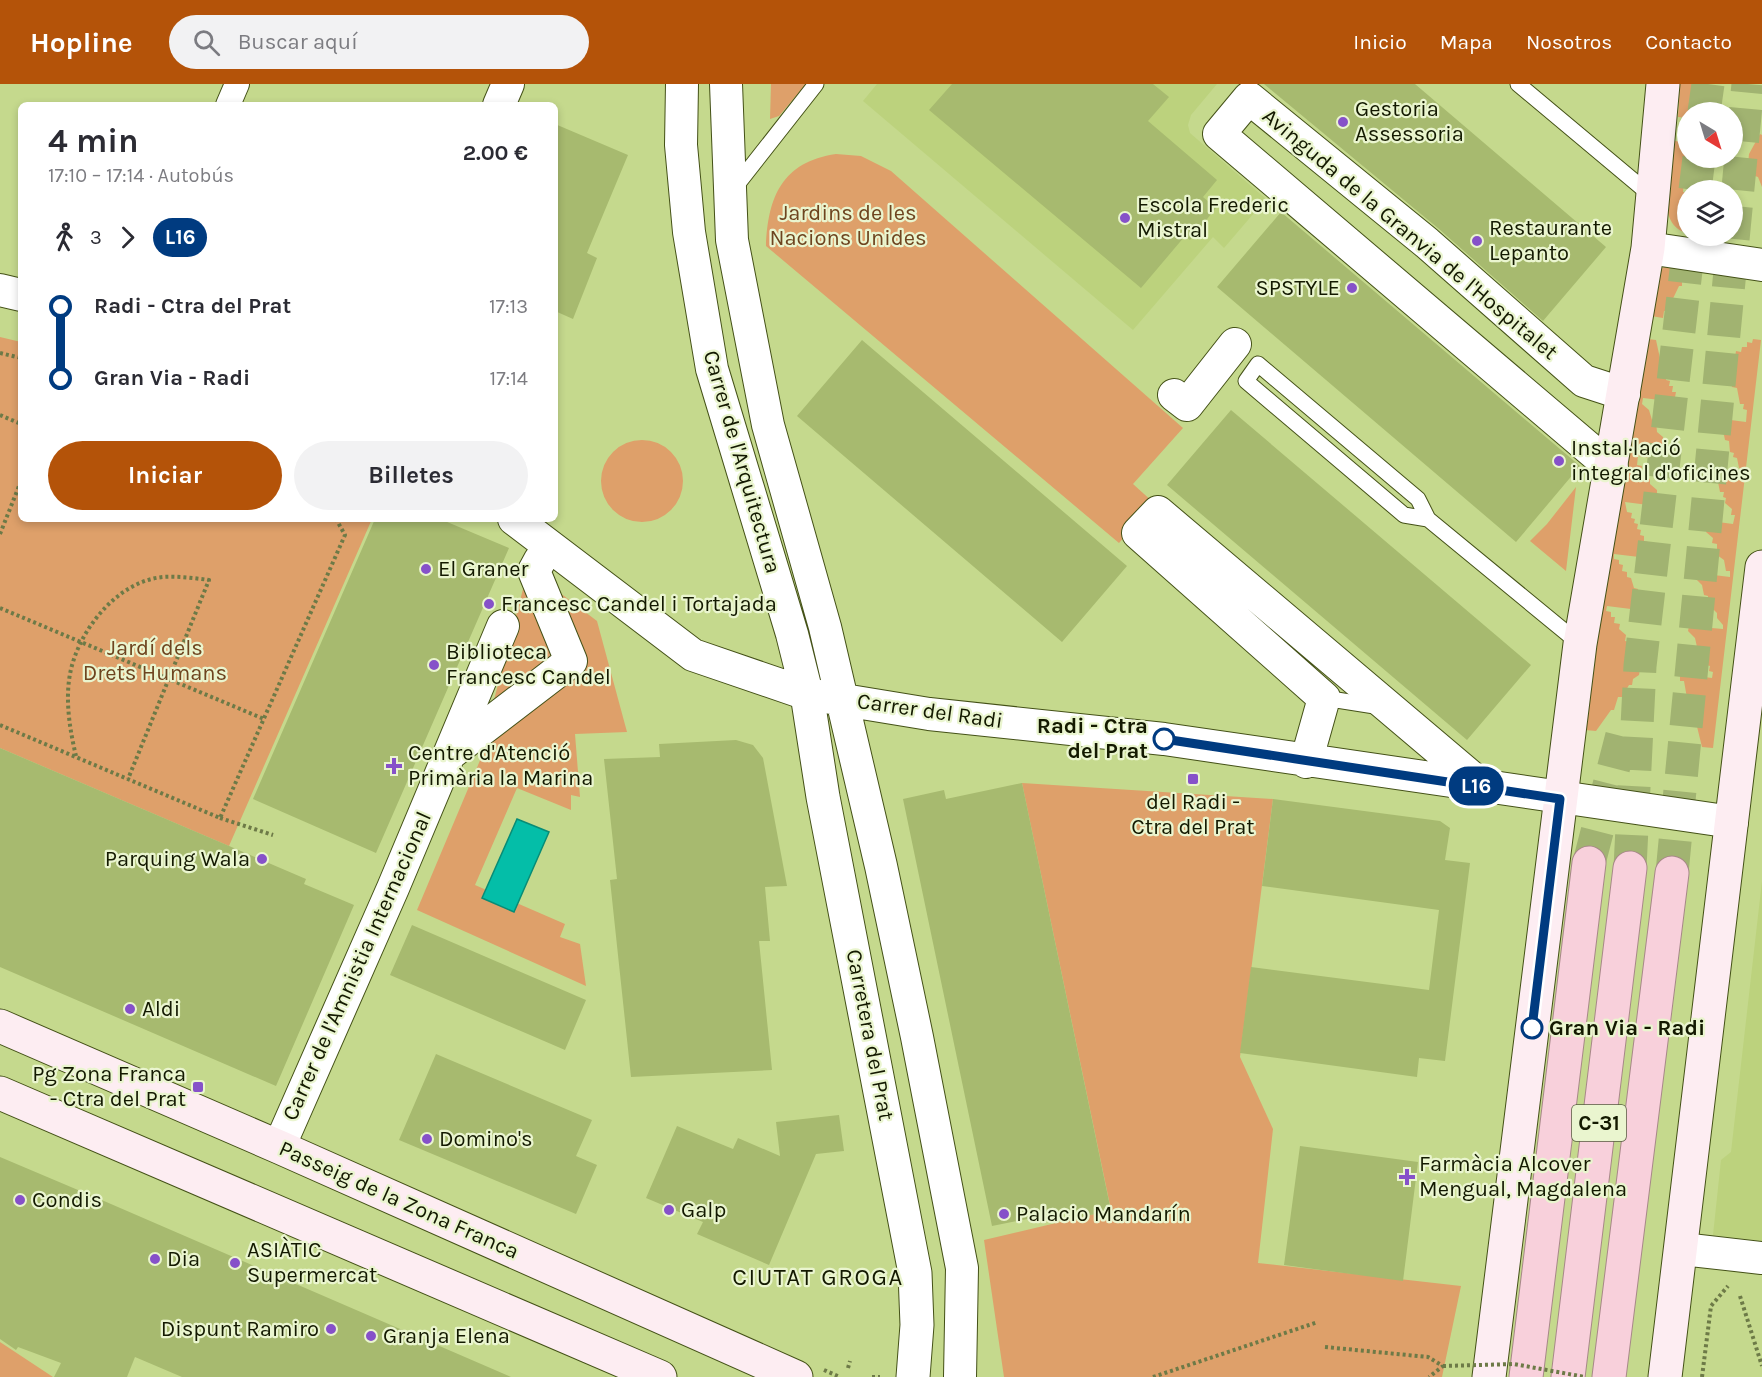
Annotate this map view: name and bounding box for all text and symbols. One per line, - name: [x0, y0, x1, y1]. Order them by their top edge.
- search box: [169, 15, 589, 69]
- text: Hopline: [30, 26, 133, 59]
- icon: search: [190, 26, 223, 59]
- text: Buscar aquí: [238, 29, 358, 55]
- text: Inicio: [1353, 30, 1407, 54]
- text: Mapa: [1440, 30, 1493, 54]
- text: Nosotros: [1526, 30, 1612, 54]
- text: Contacto: [1645, 30, 1732, 54]
- place label: Gestoria Assessoria: [1355, 96, 1464, 147]
- north arrow: [1677, 102, 1743, 168]
- map controls: [1677, 102, 1743, 246]
- street label: Avinguda de la Granvia de l'Hospitalet: [1257, 103, 1563, 365]
- marker: Gestoria Assessoria: [1336, 115, 1350, 129]
- text: 4 min: [48, 122, 139, 160]
- text: 2.00 €: [463, 140, 528, 166]
- text: 17:10 – 17:14 · Autobús: [48, 164, 234, 187]
- button: layers: [1677, 180, 1743, 246]
- place label: Escola Frederic Mistral: [1137, 192, 1289, 243]
- park label: Jardins de les Nacions Unides: [769, 200, 927, 251]
- marker: Escola Frederic Mistral: [1118, 211, 1132, 225]
- place label: Restaurante Lepanto: [1489, 215, 1612, 266]
- icon: walk: [48, 221, 81, 254]
- icon: forward: [111, 221, 144, 254]
- text: L16: [165, 225, 195, 249]
- text: 3: [90, 226, 102, 249]
- marker: Restaurante Lepanto: [1470, 234, 1484, 248]
- place label: SPSTYLE: [1255, 275, 1340, 301]
- marker: SPSTYLE: [1345, 281, 1359, 295]
- text: Radi - Ctra del Prat: [94, 293, 291, 319]
- text: 17:13: [489, 295, 528, 318]
- street label: Carrer de l'Arquitectura: [698, 348, 786, 576]
- text: Gran Via - Radi: [94, 365, 250, 391]
- text: 17:14: [490, 367, 528, 390]
- place label: Instal·lació integral d'oficines: [1571, 435, 1750, 486]
- button: Iniciar: [48, 441, 282, 510]
- button: Billetes: [294, 441, 528, 510]
- marker: Instal·lació integral d'oficines: [1552, 454, 1566, 468]
- place label: El Graner: [438, 556, 529, 582]
- marker: El Graner: [419, 562, 433, 576]
- place label: Francesc Candel i Tortajada: [501, 591, 777, 617]
- marker: Francesc Candel i Tortajada: [482, 597, 496, 611]
- park label: Jardí dels Drets Humans: [83, 635, 227, 686]
- place label: Biblioteca Francesc Candel: [446, 639, 611, 690]
- marker: Biblioteca Francesc Candel: [427, 658, 441, 672]
- street label: Carrer del Radi: [855, 688, 1005, 734]
- place label: Radi - Ctra del Prat: [1037, 713, 1148, 764]
- marker: Radi - Ctra del Prat: [1153, 728, 1175, 750]
- place label: Centre d'Atenció Primària la Marina: [408, 740, 593, 791]
- marker: Centre d'Atenció Primària la Marina: [385, 757, 403, 775]
- line badge: L16: [1442, 766, 1510, 806]
- marker: del Radi - Ctra del Prat: [1186, 772, 1200, 786]
- text: L16: [1461, 774, 1491, 798]
- place label: del Radi - Ctra del Prat: [1131, 789, 1255, 840]
- street label: Carrer de l'Amnistia Internacional: [277, 808, 437, 1124]
- place label: Parquing Wala: [105, 846, 250, 872]
- marker: Parquing Wala: [255, 852, 269, 866]
- street label: Carretera del Prat: [841, 947, 899, 1123]
- place label: Aldi: [142, 996, 180, 1022]
- marker: Aldi: [123, 1002, 137, 1016]
- place label: Gran Via - Radi: [1549, 1015, 1705, 1041]
- marker: Gran Via - Radi: [1521, 1017, 1543, 1039]
- place label: Pg Zona Franca - Ctra del Prat: [32, 1061, 186, 1112]
- marker: Pg Zona Franca - Ctra del Prat: [191, 1080, 205, 1094]
- road number: C-31: [1572, 1105, 1626, 1141]
- place label: Domino's: [439, 1126, 533, 1152]
- marker: Domino's: [420, 1132, 434, 1146]
- street label: Passeig de la Zona Franca: [275, 1135, 523, 1265]
- place label: Farmàcia Alcover Mengual, Magdalena: [1419, 1151, 1627, 1202]
- marker: Farmàcia Alcover Mengual, Magdalena: [1400, 1170, 1414, 1184]
- place label: Condis: [32, 1187, 102, 1213]
- marker: Condis: [13, 1193, 27, 1207]
- place label: Galp: [681, 1197, 726, 1223]
- place label: Palacio Mandarín: [1016, 1201, 1191, 1227]
- marker: Galp: [662, 1203, 676, 1217]
- marker: Palacio Mandarín: [997, 1207, 1011, 1221]
- place label: ASIÀTIC Supermercat: [247, 1236, 377, 1288]
- place label: Dia: [167, 1246, 200, 1272]
- marker: Dia: [148, 1252, 162, 1266]
- marker: ASIÀTIC Supermercat: [228, 1256, 242, 1270]
- district label: CIUTAT GROGA: [732, 1263, 904, 1291]
- place label: Dispunt Ramiro: [161, 1316, 319, 1342]
- marker: Dispunt Ramiro: [324, 1322, 338, 1336]
- place label: Granja Elena: [383, 1323, 510, 1349]
- marker: Granja Elena: [364, 1329, 378, 1343]

